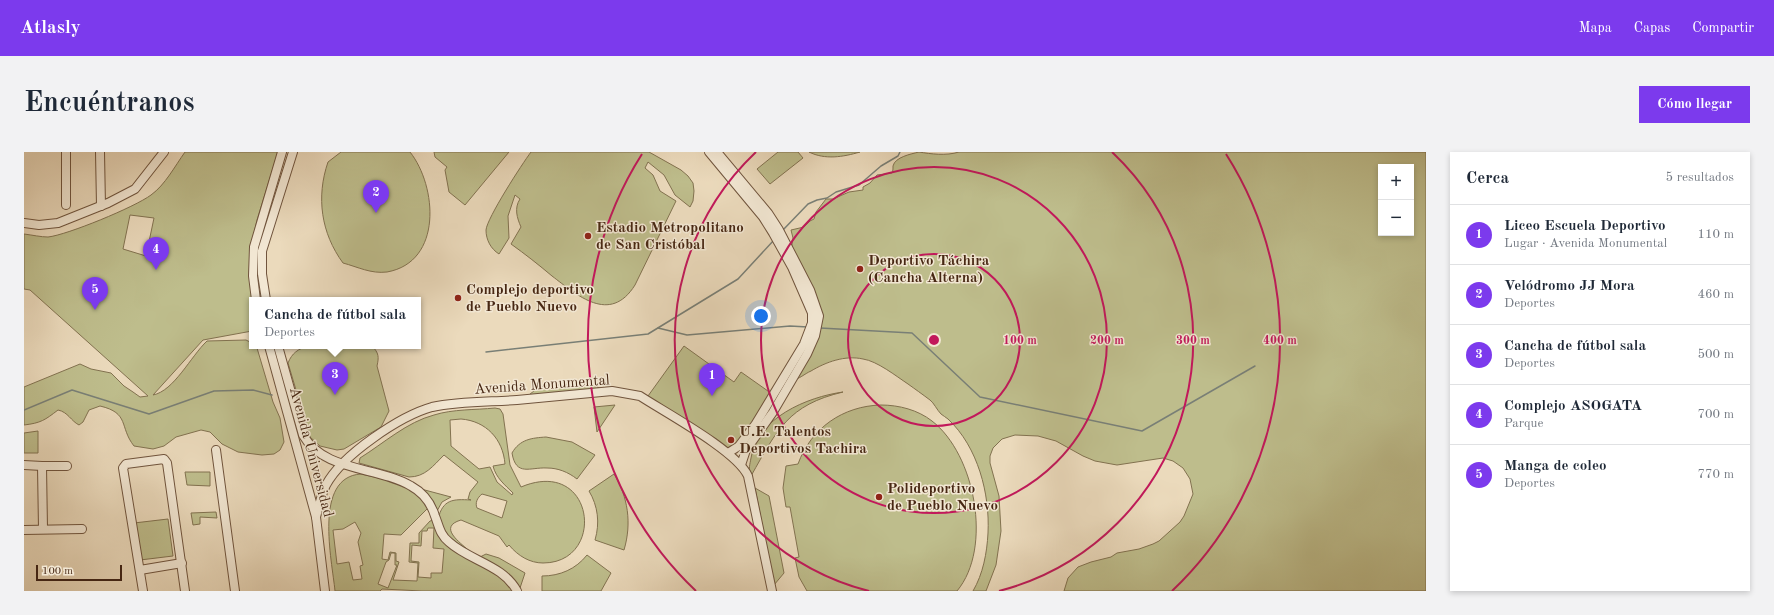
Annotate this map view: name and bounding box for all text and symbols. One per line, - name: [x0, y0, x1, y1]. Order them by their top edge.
- text: Atlasly: [20, 19, 81, 38]
- text: Mapa: [1579, 21, 1612, 35]
- text: Capas: [1634, 21, 1670, 35]
- text: Compartir: [1692, 21, 1754, 35]
- button: Cómo llegar: [1639, 86, 1750, 123]
- text: Encuéntranos: [24, 90, 194, 118]
- map controls: [1378, 164, 1414, 236]
- button: +: [1378, 164, 1414, 200]
- text: Cerca: [1466, 170, 1509, 187]
- text: 5 resultados: [1666, 171, 1734, 184]
- pin: 2: [363, 180, 389, 213]
- button: −: [1378, 200, 1414, 236]
- text: Liceo Escuela Deportivo: [1504, 219, 1666, 234]
- place label: Estadio Metropolitano de San Cristóbal: [596, 221, 744, 253]
- text: 1: [1475, 228, 1483, 241]
- text: 110 m: [1697, 228, 1734, 241]
- marker: Estadio Metropolitano de San Cristóbal: [583, 231, 593, 241]
- pin: 4: [143, 237, 169, 270]
- text: Lugar · Avenida Monumental: [1504, 237, 1667, 250]
- place label: Deportivo Táchira (Cancha Alterna): [868, 254, 990, 286]
- marker: Deportivo Táchira (Cancha Alterna): [855, 264, 865, 274]
- pin: 5: [82, 277, 108, 310]
- text: Velódromo JJ Mora: [1504, 279, 1635, 294]
- place label: Complejo deportivo de Pueblo Nuevo: [466, 283, 594, 315]
- text: 2: [1475, 288, 1483, 301]
- text: 460 m: [1697, 288, 1734, 301]
- marker: Complejo deportivo de Pueblo Nuevo: [453, 293, 463, 303]
- popup: [249, 297, 421, 349]
- text: Deportes: [1504, 297, 1555, 310]
- your location: [751, 306, 771, 326]
- text: Cancha de fútbol sala: [264, 308, 406, 323]
- text: Deportes: [264, 326, 315, 339]
- centre of rings: [927, 333, 941, 347]
- text: 100 m: [1003, 335, 1037, 347]
- text: 200 m: [1090, 335, 1124, 347]
- text: 300 m: [1176, 335, 1210, 347]
- text: 400 m: [1263, 335, 1297, 347]
- text: Cancha de fútbol sala: [1504, 339, 1646, 354]
- text: 3: [1475, 348, 1483, 361]
- text: 500 m: [1697, 348, 1734, 361]
- text: Deportes: [1504, 357, 1555, 370]
- pin: 3: [322, 362, 348, 395]
- pin: 1: [699, 363, 725, 396]
- street label: Avenida Monumental: [474, 373, 610, 398]
- street label: Avenida Universidad: [286, 386, 335, 519]
- text: Complejo ASOGATA: [1504, 399, 1642, 414]
- text: 4: [1475, 408, 1483, 421]
- text: 700 m: [1697, 408, 1734, 421]
- text: Parque: [1504, 417, 1543, 430]
- place label: U.E. Talentos Deportivos Tachira: [739, 425, 867, 457]
- marker: U.E. Talentos Deportivos Tachira: [726, 435, 736, 445]
- text: Manga de coleo: [1504, 459, 1607, 474]
- text: 5: [1475, 468, 1483, 481]
- text: 770 m: [1697, 468, 1734, 481]
- text: Deportes: [1504, 477, 1555, 490]
- place label: Polideportivo de Pueblo Nuevo: [887, 482, 998, 514]
- marker: Polideportivo de Pueblo Nuevo: [874, 492, 884, 502]
- scale bar: [36, 563, 122, 582]
- text: 100 m: [42, 566, 73, 577]

